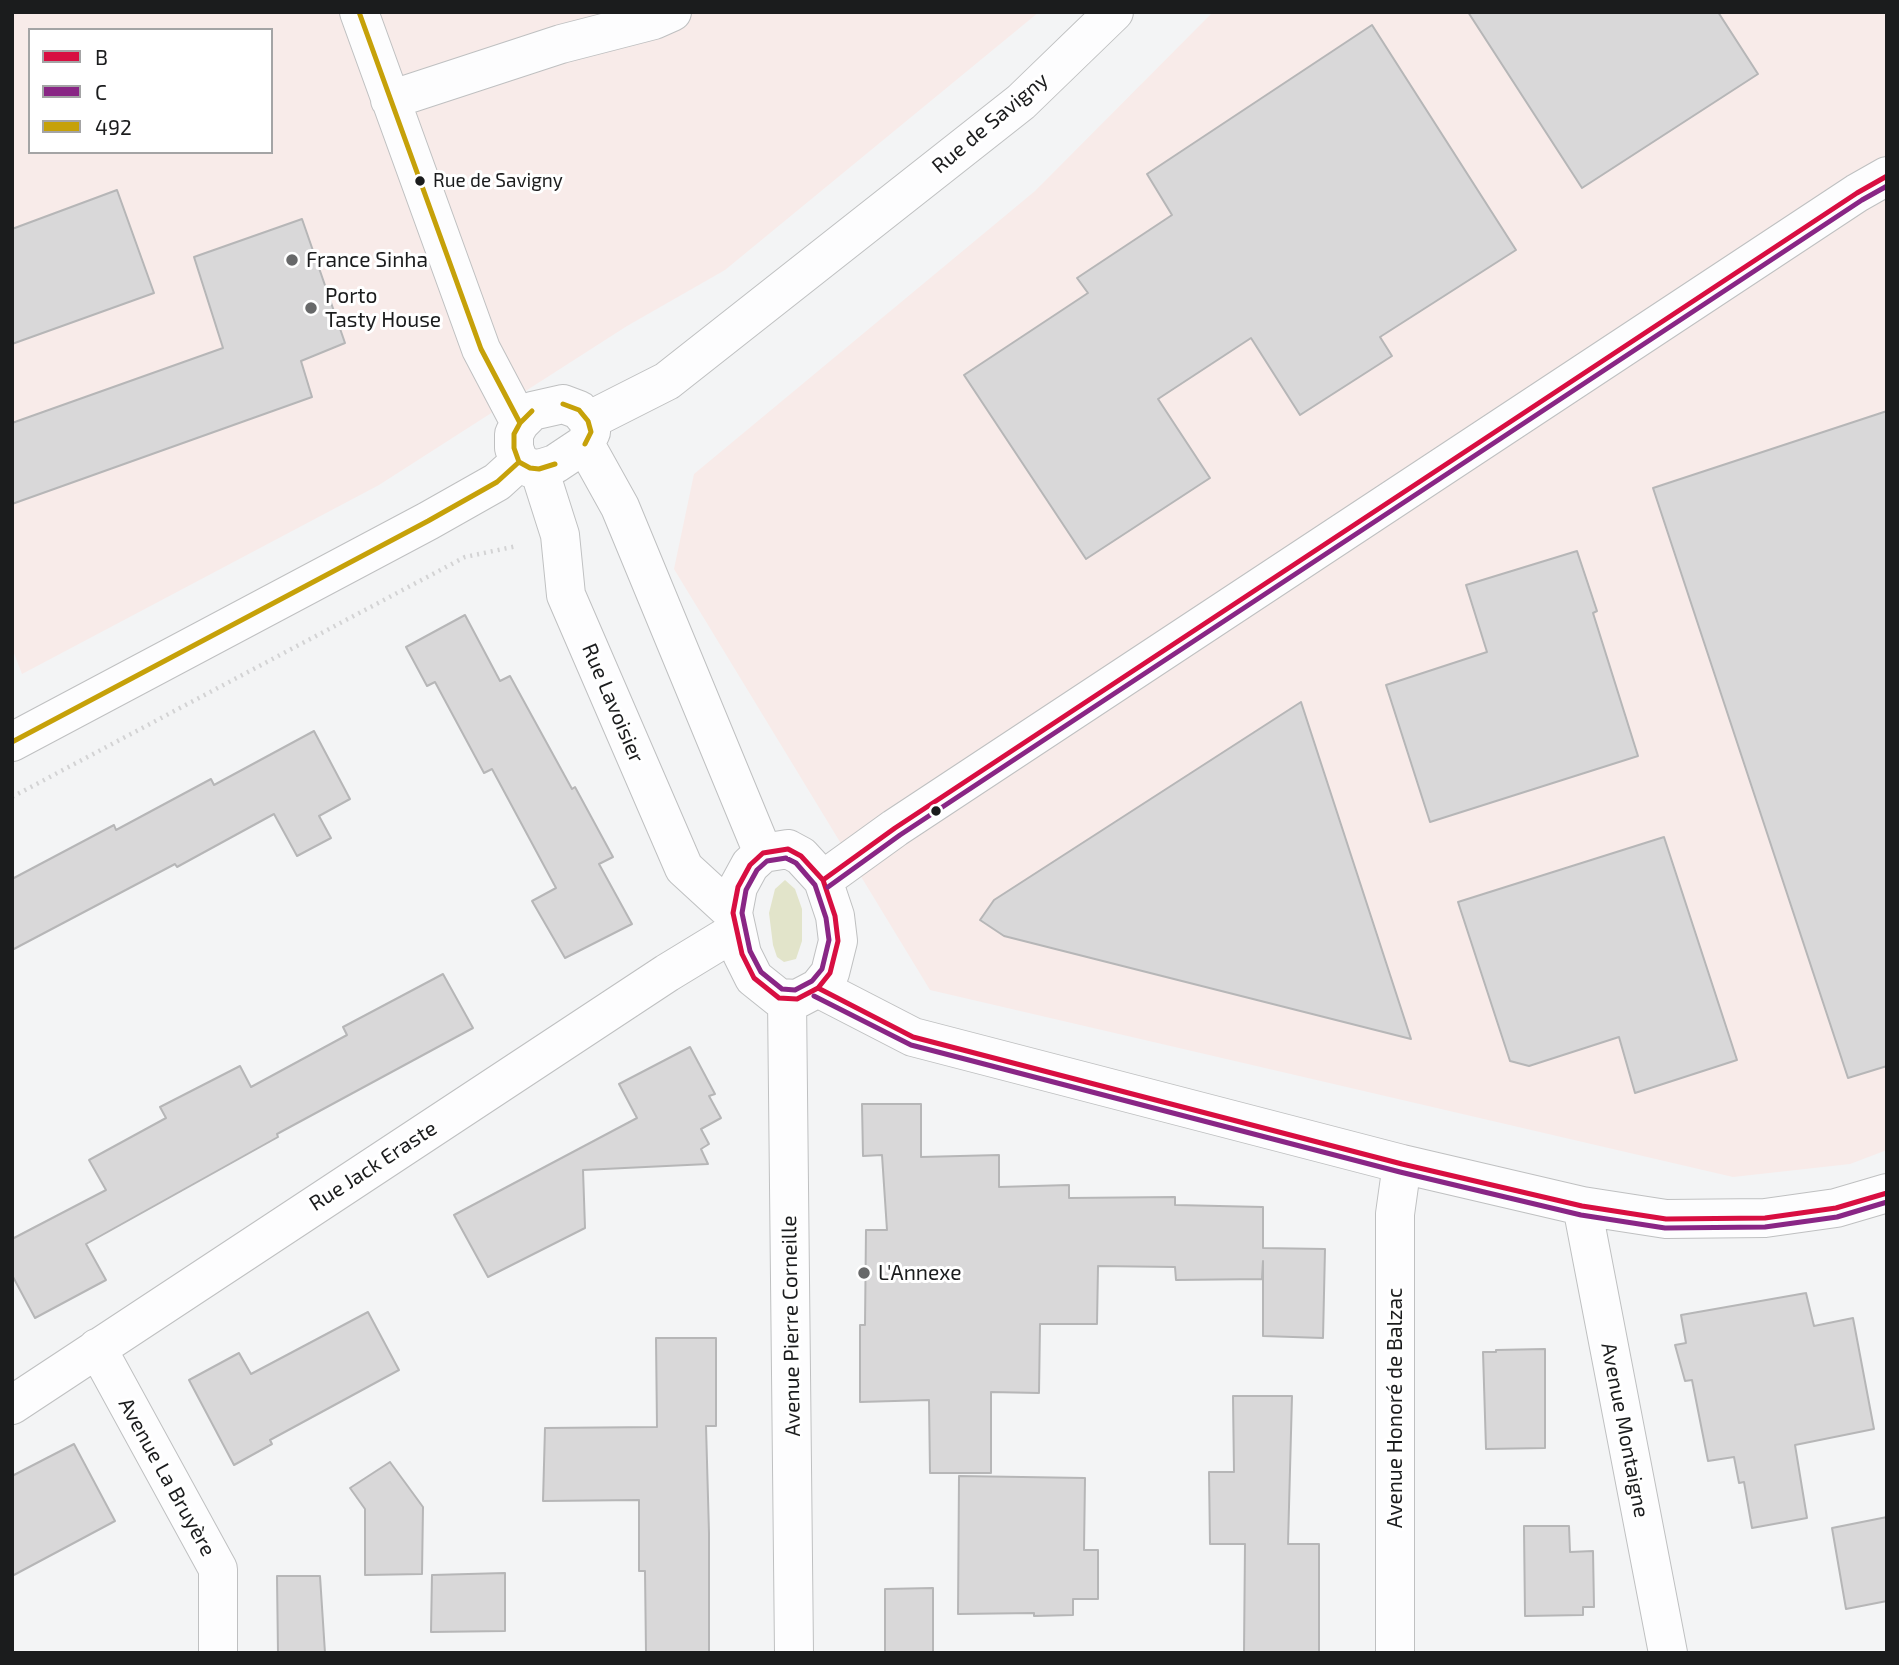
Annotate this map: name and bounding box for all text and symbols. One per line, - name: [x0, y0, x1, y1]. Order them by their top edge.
- legend: [28, 28, 273, 154]
- text: B: [95, 44, 108, 69]
- street label: Rue de Savigny: [927, 67, 1053, 179]
- text: C: [95, 79, 107, 104]
- text: 492: [95, 114, 132, 139]
- place label: Rue de Savigny: [433, 170, 563, 192]
- marker: Rue de Savigny: [413, 174, 427, 188]
- place label: France Sinha: [306, 247, 428, 273]
- marker: France Sinha: [284, 252, 300, 268]
- place label: Porto Tasty House: [325, 283, 441, 333]
- marker: Porto Tasty House: [303, 300, 319, 316]
- street label: Rue Lavoisier: [577, 640, 649, 766]
- unlabelled marker: [929, 804, 943, 818]
- street label: Rue Jack Eraste: [305, 1115, 441, 1217]
- street label: Avenue Pierre Corneille: [776, 1215, 806, 1437]
- place label: L'Annexe: [878, 1260, 961, 1286]
- marker: L'Annexe: [856, 1265, 872, 1281]
- street label: Avenue Honoré de Balzac: [1382, 1288, 1408, 1528]
- street label: Avenue Montaigne: [1596, 1340, 1654, 1520]
- street label: Avenue La Bruyère: [113, 1393, 221, 1561]

